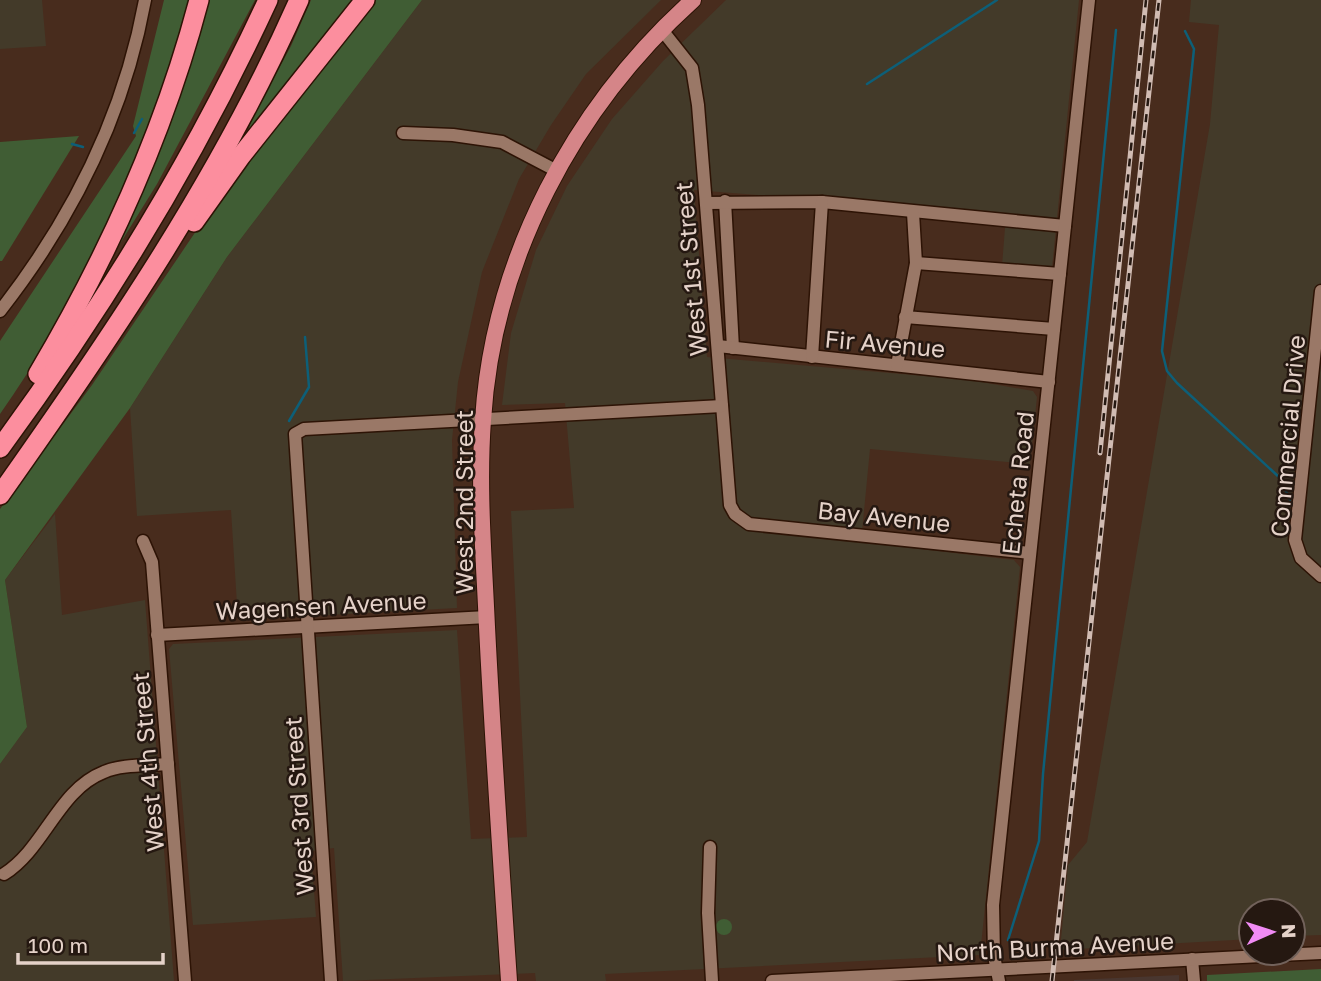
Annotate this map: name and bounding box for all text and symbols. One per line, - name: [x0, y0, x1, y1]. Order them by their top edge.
- street label: West 1st Street: [668, 180, 712, 358]
- street label: Fir Avenue: [824, 323, 946, 363]
- street label: Commercial Drive: [1264, 334, 1310, 538]
- street label: West 2nd Street: [449, 410, 478, 594]
- street label: Echeta Road: [995, 410, 1039, 556]
- street label: Bay Avenue: [816, 495, 952, 537]
- street label: Wagensen Avenue: [215, 585, 427, 625]
- street label: West 4th Street: [125, 671, 169, 853]
- street label: West 3rd Street: [277, 716, 319, 896]
- north arrow: [1237, 897, 1307, 967]
- scale bar: [18, 922, 163, 966]
- text: N: [1278, 923, 1301, 939]
- street label: North Burma Avenue: [935, 925, 1175, 967]
- text: 100 m: [28, 932, 88, 958]

